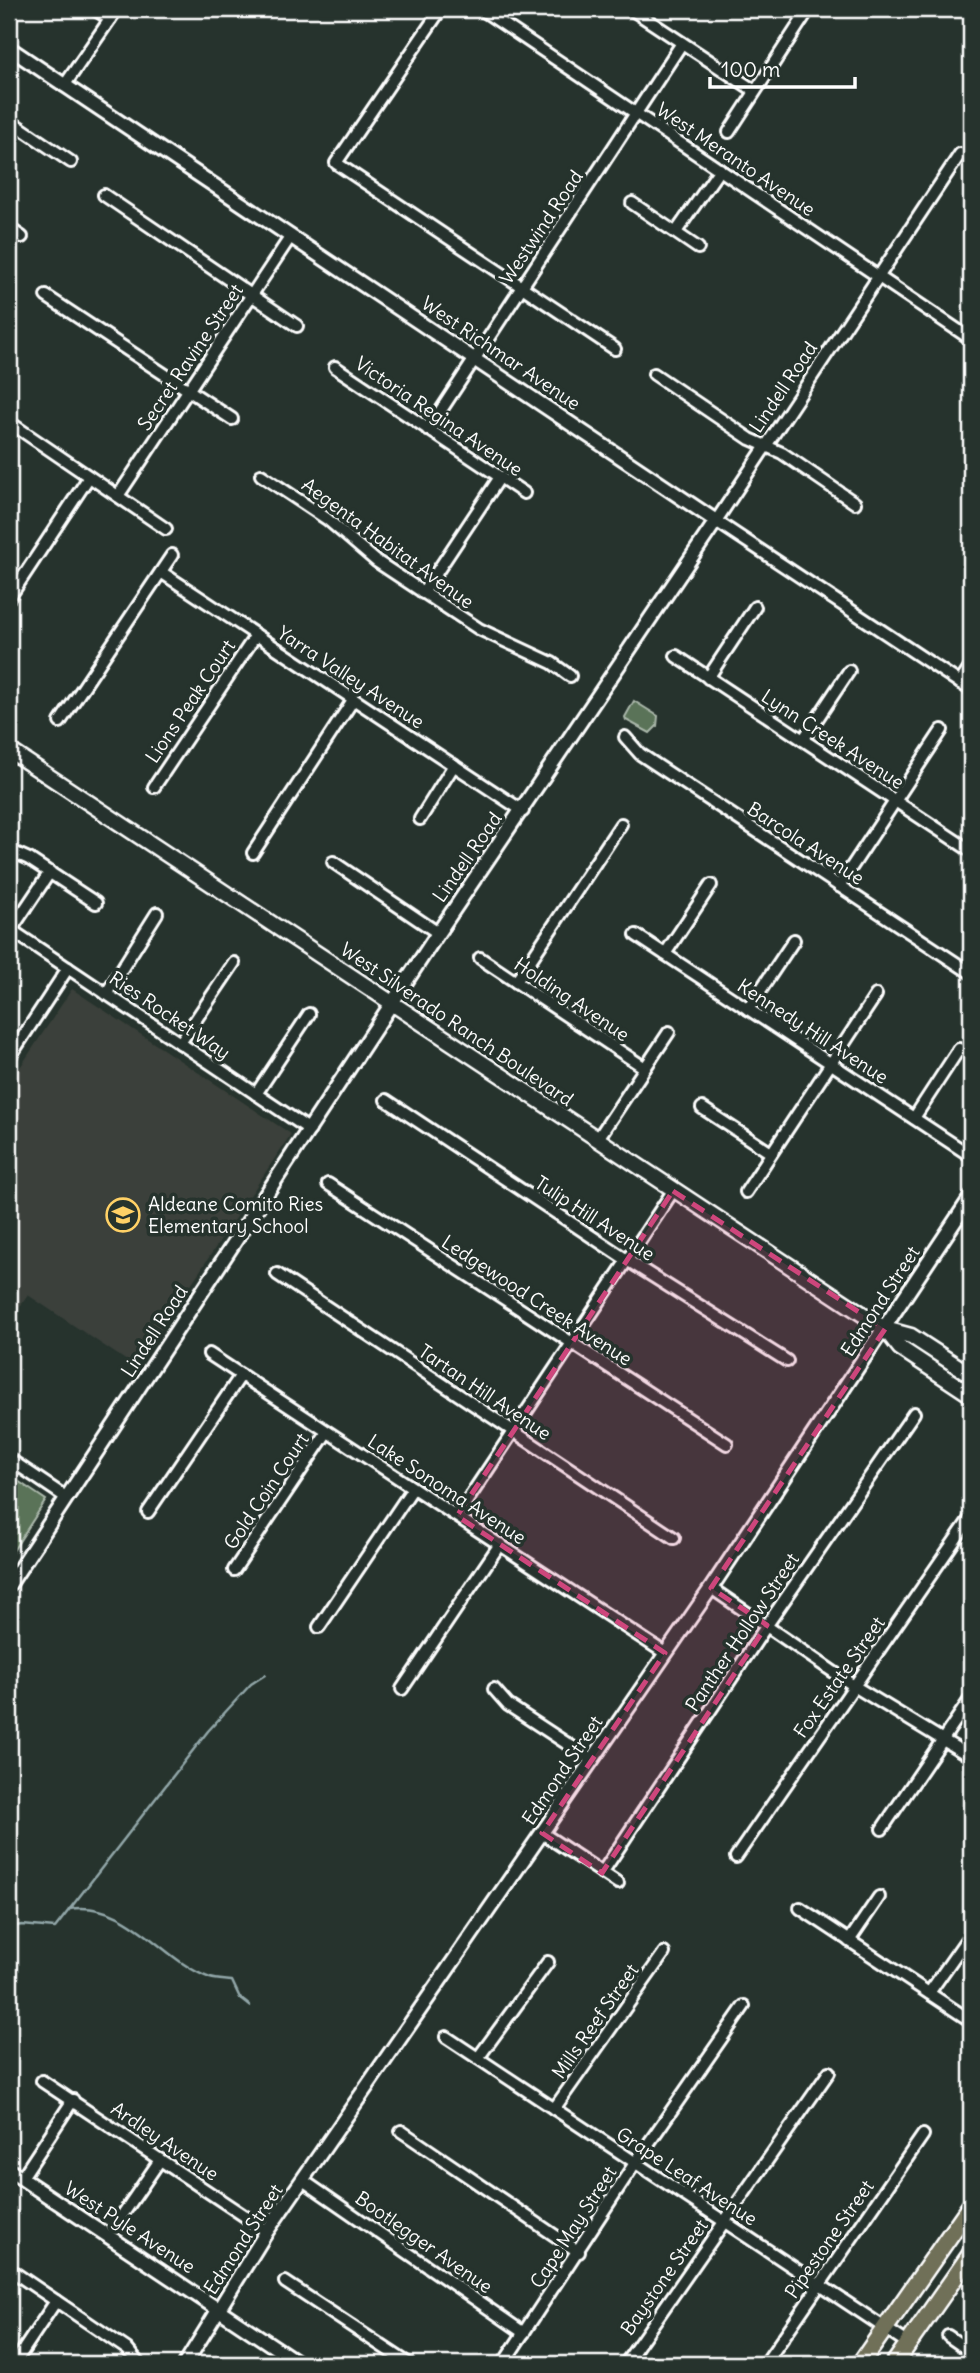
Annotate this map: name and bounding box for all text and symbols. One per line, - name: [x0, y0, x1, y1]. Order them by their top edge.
- scale bar: [710, 46, 856, 90]
- text: 100 m: [721, 56, 780, 83]
- street label: West Meranto Avenue: [652, 97, 820, 221]
- street label: Westwind Road: [494, 165, 588, 289]
- street label: Secret Ravine Street: [132, 279, 248, 435]
- street label: West Richmar Avenue: [417, 291, 585, 415]
- street label: Lindell Road: [744, 337, 822, 437]
- street label: Victoria Regina Avenue: [351, 351, 527, 481]
- street label: Aegenta Habitat Avenue: [297, 472, 479, 614]
- street label: Yarra Valley Avenue: [273, 621, 429, 733]
- street label: Lions Peak Court: [140, 635, 240, 767]
- street label: Lynn Creek Avenue: [757, 684, 909, 794]
- street label: Barcola Avenue: [743, 796, 869, 890]
- street label: Lindell Road: [427, 807, 507, 907]
- street label: West Silverado Ranch Boulevard: [336, 937, 578, 1111]
- street label: Holding Avenue: [510, 952, 634, 1046]
- street label: Ries Rocket Way: [105, 966, 235, 1064]
- street label: Kennedy Hill Avenue: [733, 973, 893, 1089]
- street label: Tulip Hill Avenue: [531, 1170, 659, 1266]
- place label: Aldeane Comito Ries Elementary School: [148, 1192, 323, 1238]
- school or university icon: Aldeane Comito Ries Elementary School: [104, 1196, 142, 1234]
- street label: Ledgewood Creek Avenue: [437, 1229, 637, 1371]
- street label: Edmond Street: [835, 1241, 925, 1361]
- street label: Lindell Road: [115, 1281, 193, 1381]
- street label: Tartan Hill Avenue: [414, 1339, 556, 1445]
- street label: Gold Coin Court: [218, 1428, 314, 1554]
- street label: Lake Sonoma Avenue: [363, 1429, 531, 1549]
- street label: Panther Hollow Street: [680, 1548, 804, 1716]
- street label: Fox Estate Street: [788, 1612, 890, 1742]
- street label: Edmond Street: [517, 1711, 607, 1829]
- street label: Mills Reef Street: [546, 1959, 644, 2083]
- street label: Ardley Avenue: [107, 2096, 223, 2186]
- street label: Grape Leaf Avenue: [612, 2122, 762, 2230]
- street label: Cape May Street: [525, 2161, 621, 2293]
- street label: Pipestone Street: [779, 2175, 879, 2303]
- street label: West Pyle Avenue: [60, 2176, 200, 2278]
- street label: Edmond Street: [198, 2179, 288, 2299]
- street label: Bootlegger Avenue: [351, 2186, 497, 2298]
- street label: Baystone Street: [615, 2214, 713, 2340]

